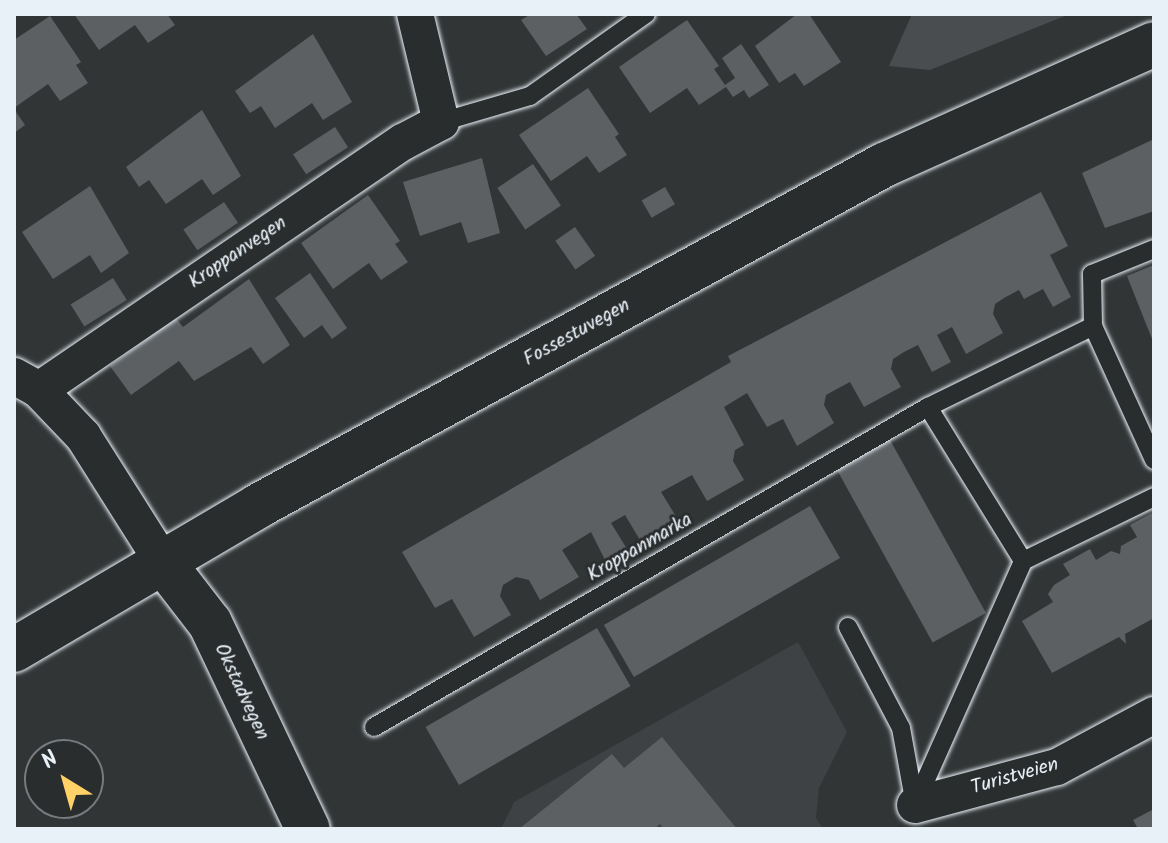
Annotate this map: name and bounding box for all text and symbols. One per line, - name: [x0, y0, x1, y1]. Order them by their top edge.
- street label: Kroppanvegen: [184, 211, 292, 295]
- street label: Fossestuvegen: [520, 294, 634, 372]
- street label: Kroppanmarka: [583, 508, 697, 588]
- street label: Okstadvegen: [208, 640, 274, 744]
- north arrow: [24, 739, 104, 819]
- text: N: [34, 743, 67, 779]
- street label: Turistveien: [969, 753, 1061, 801]

